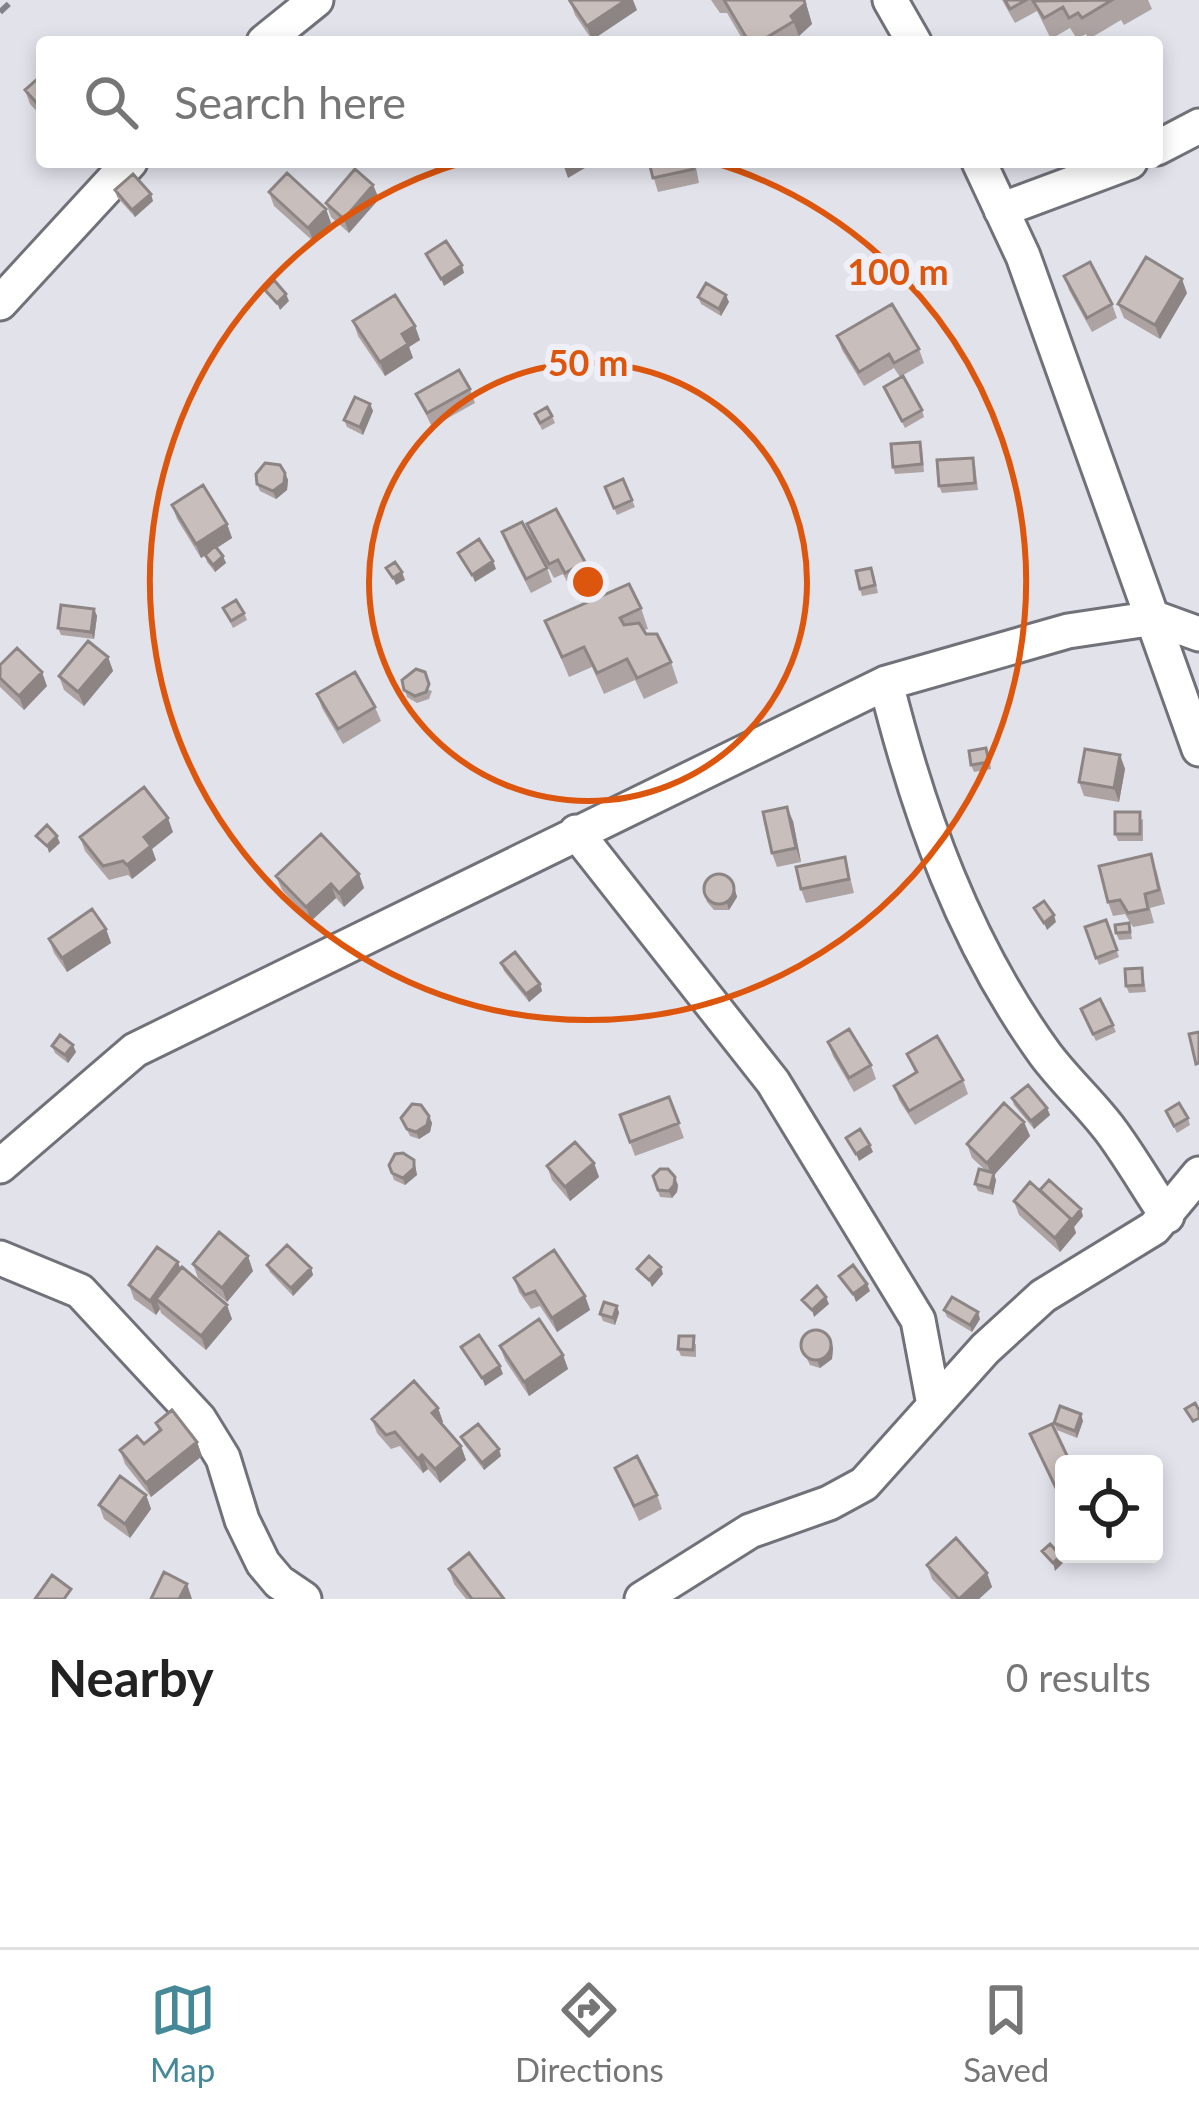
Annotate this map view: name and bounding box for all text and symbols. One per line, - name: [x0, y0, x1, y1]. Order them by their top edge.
- search box: [36, 36, 1163, 168]
- icon: search: [78, 69, 144, 135]
- text: Search here: [174, 75, 406, 129]
- text: 100 m: [847, 249, 949, 293]
- text: 50 m: [548, 340, 628, 384]
- centre of rings: [567, 561, 609, 603]
- map controls: [1055, 1455, 1163, 1563]
- button: locate: [1055, 1455, 1163, 1563]
- text: Nearby: [48, 1647, 214, 1708]
- text: 0 results: [1006, 1654, 1151, 1700]
- tab: Map: [150, 1977, 216, 2089]
- tab: Directions: [515, 1977, 664, 2089]
- tab: Saved: [963, 1977, 1049, 2089]

